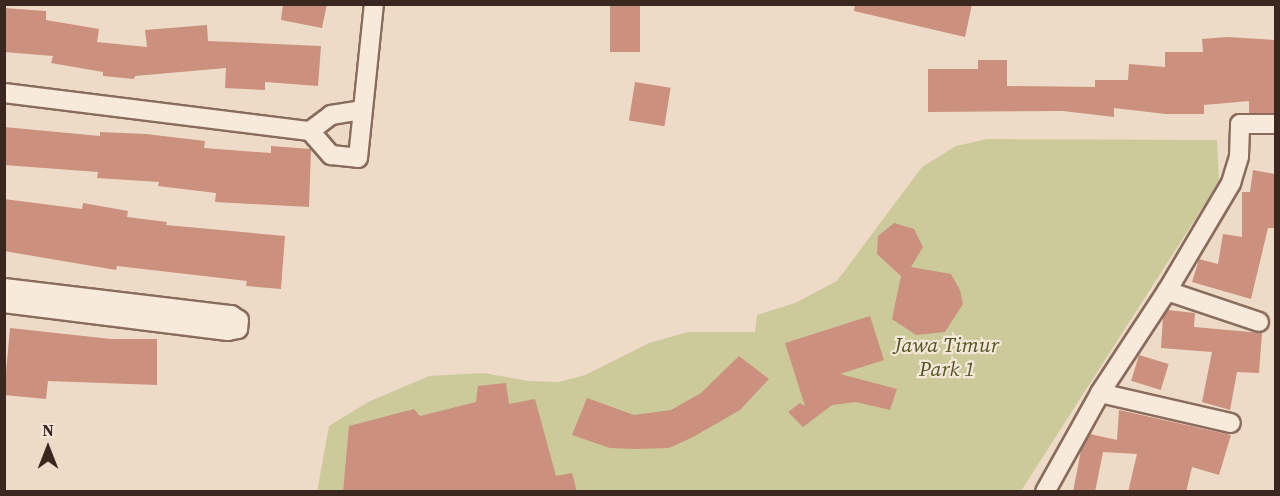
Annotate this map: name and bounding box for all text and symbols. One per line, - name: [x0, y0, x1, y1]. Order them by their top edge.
- park label: Jawa Timur Park 1: [895, 332, 999, 382]
- north arrow: [18, 418, 78, 478]
- text: N: [42, 419, 54, 441]

